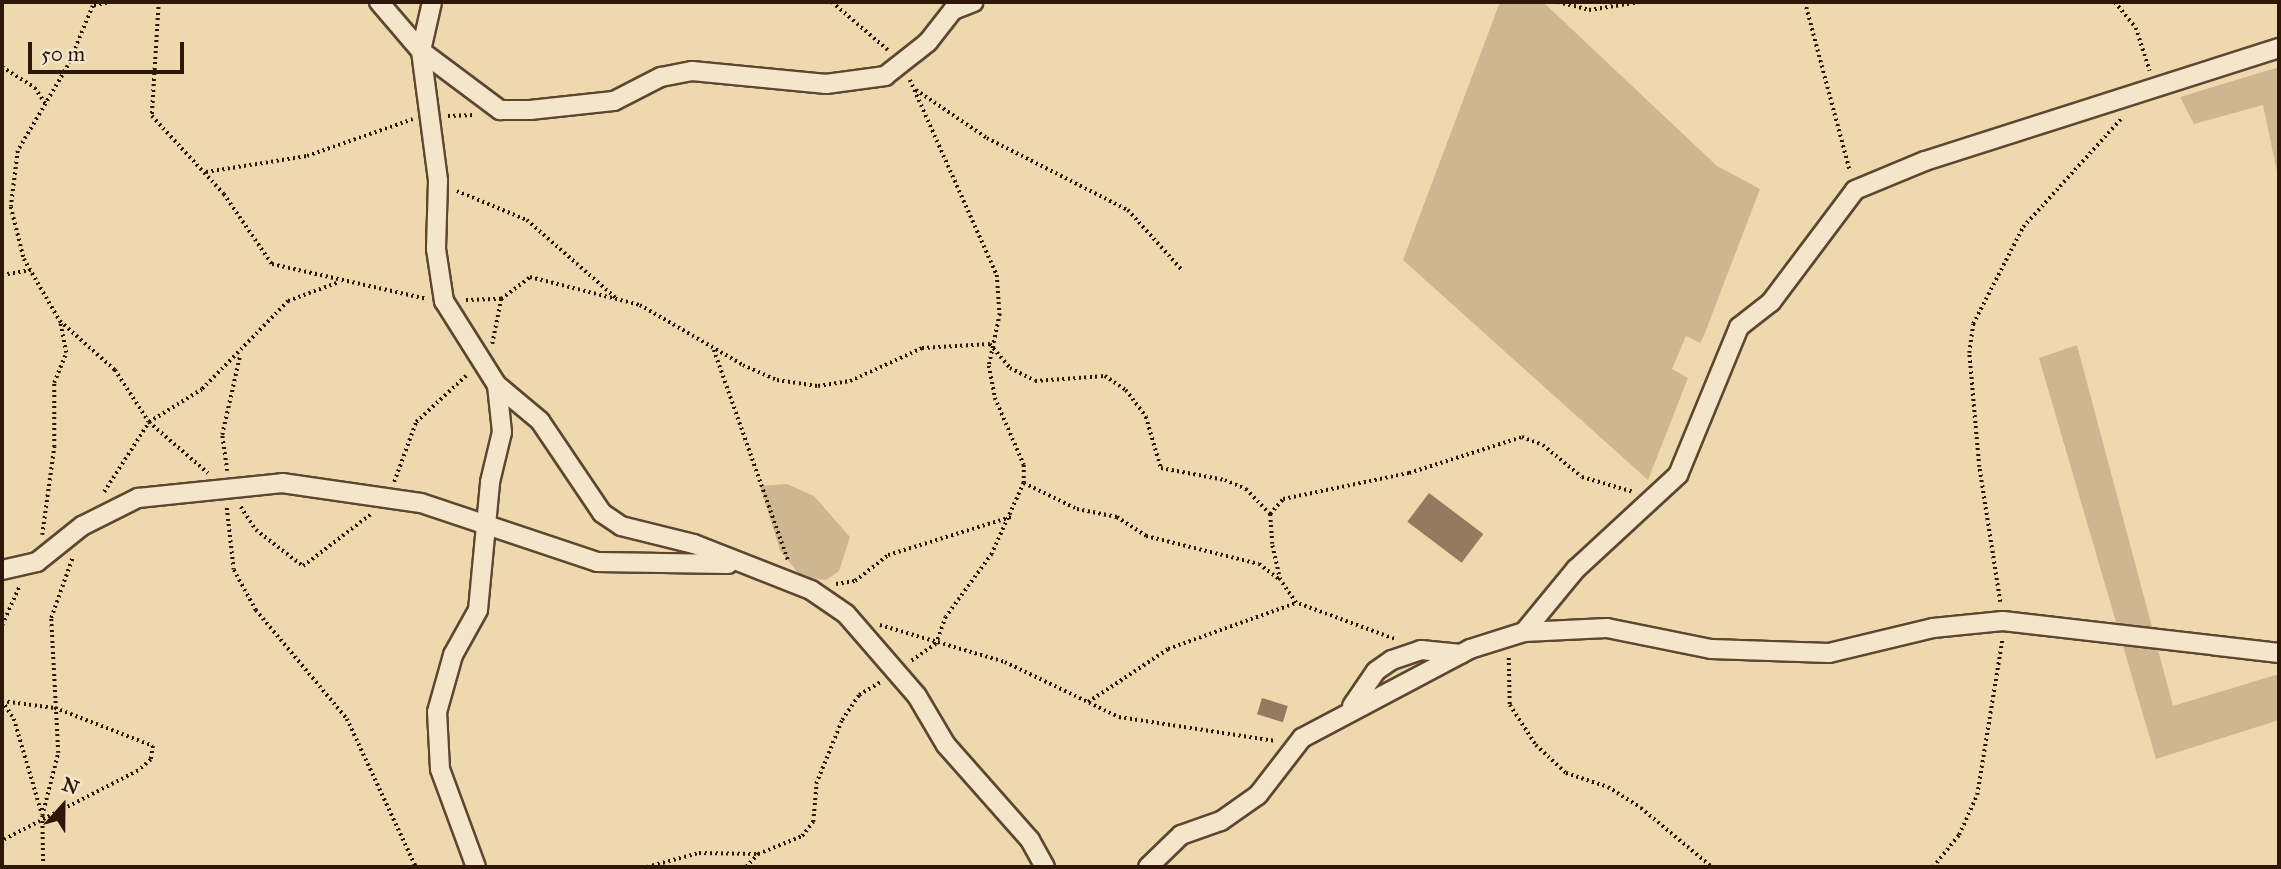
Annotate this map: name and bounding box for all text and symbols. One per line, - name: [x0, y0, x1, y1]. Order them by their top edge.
- scale bar: [32, 28, 187, 72]
- text: 50 m: [41, 41, 85, 67]
- north arrow: [28, 771, 98, 841]
- text: N: [59, 772, 82, 800]

